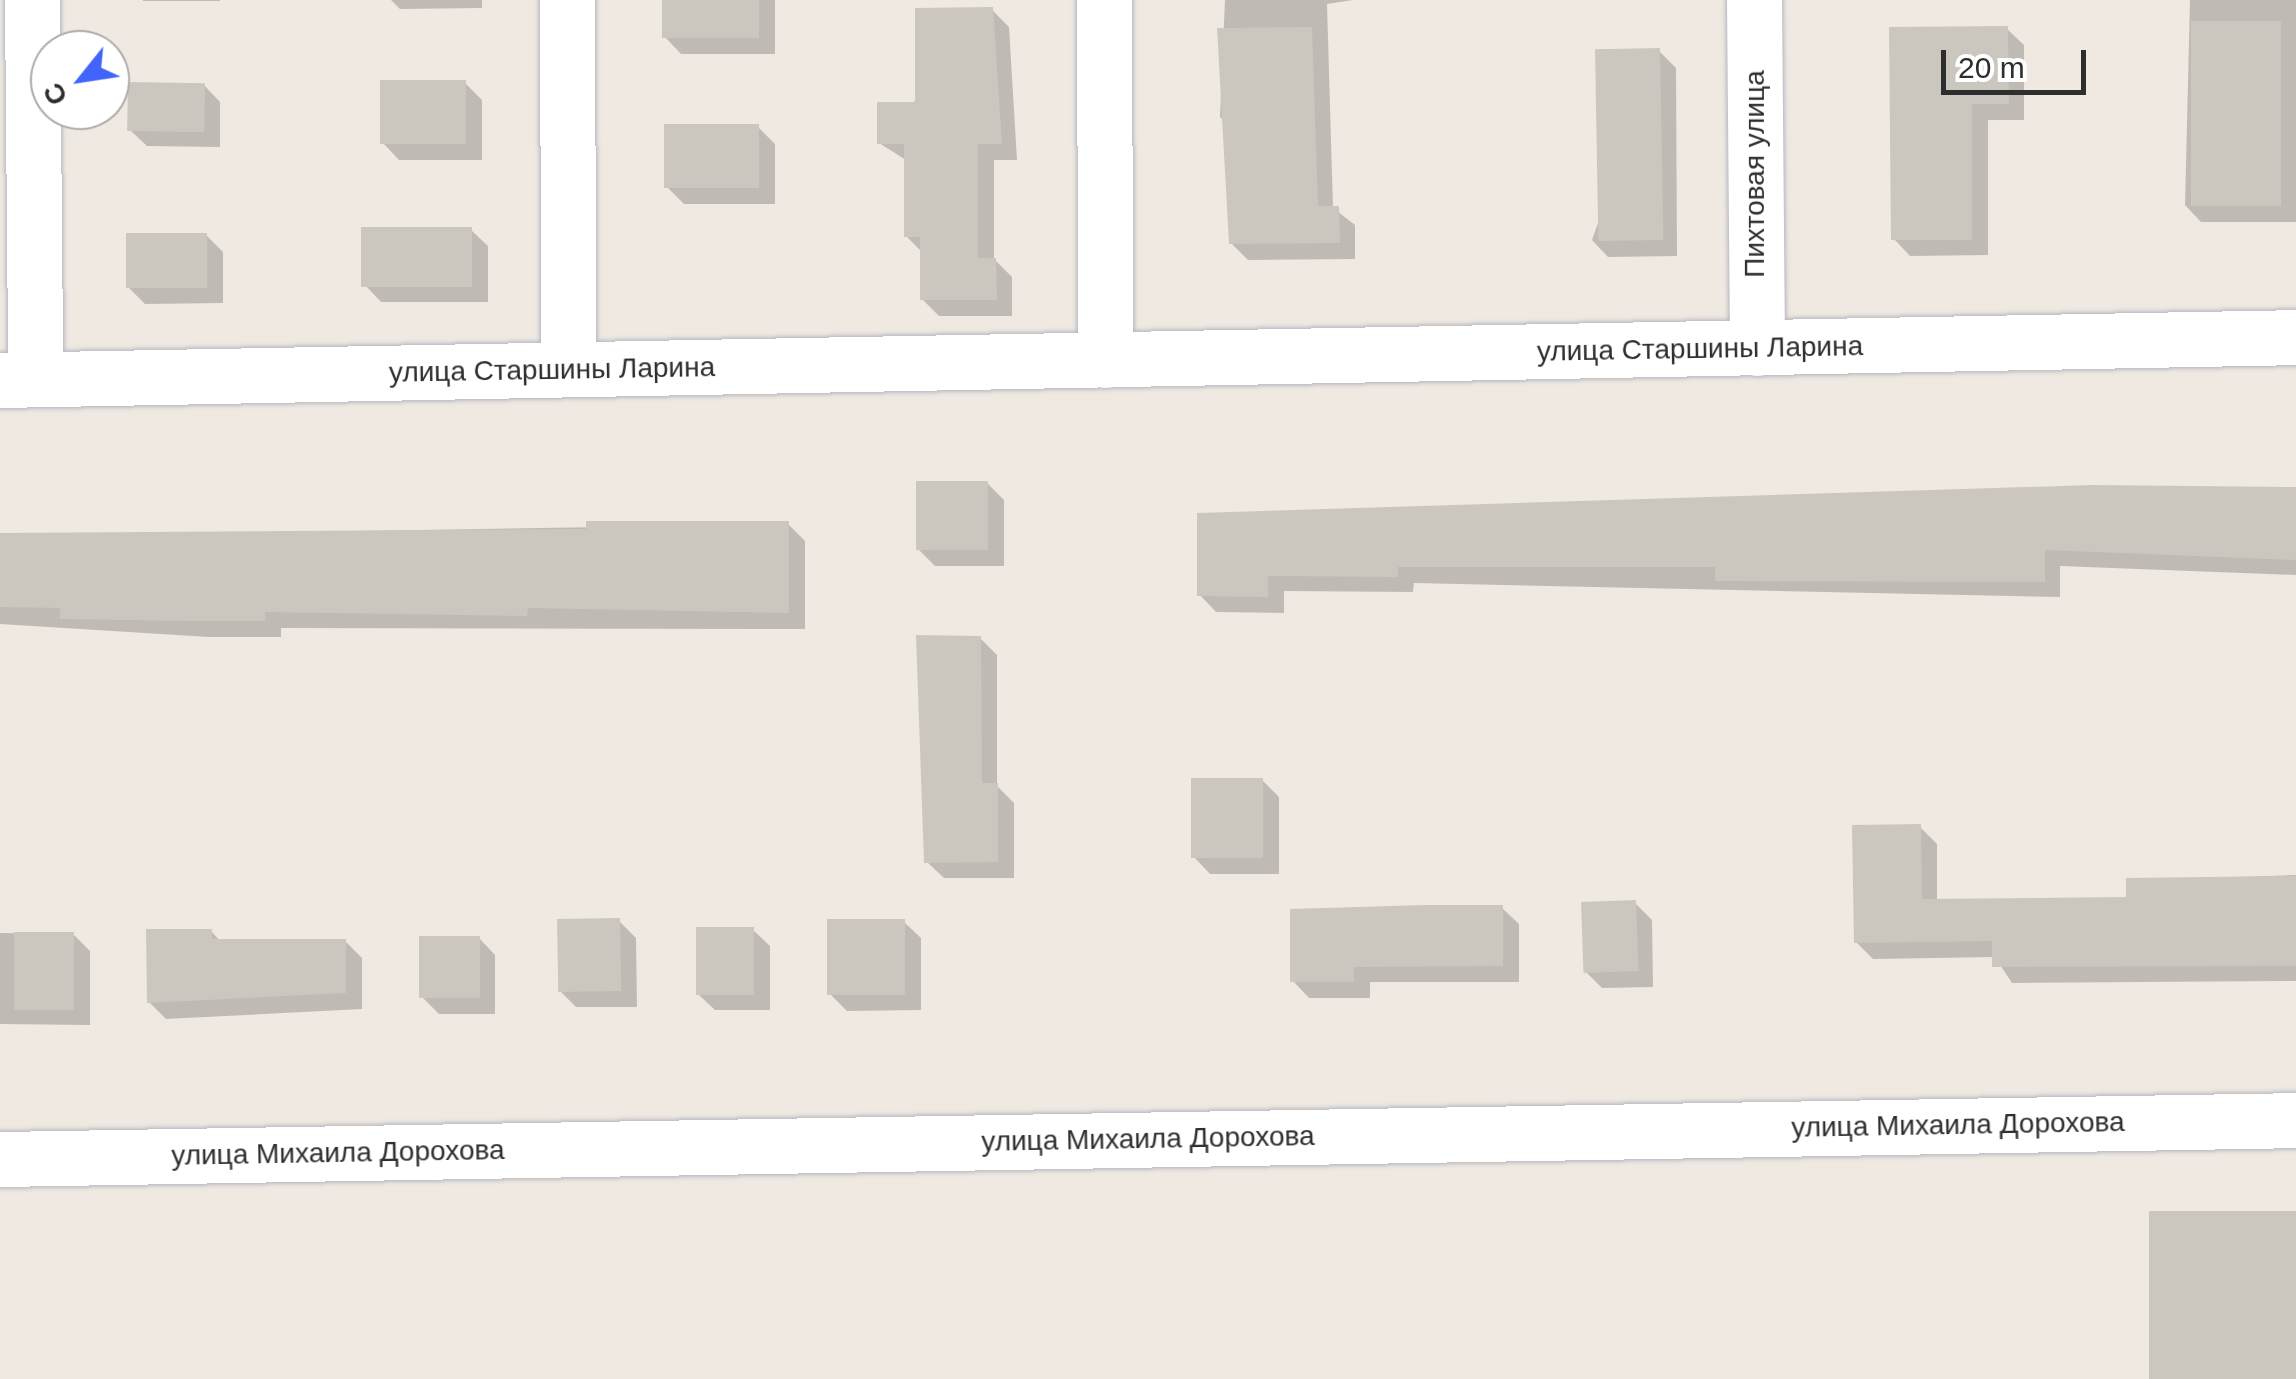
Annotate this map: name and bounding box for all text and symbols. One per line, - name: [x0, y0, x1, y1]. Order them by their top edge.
- north arrow: [30, 30, 130, 130]
- scale bar: [1946, 30, 2091, 92]
- text: 20 m: [1958, 51, 2025, 84]
- street label: Пихтовая улица: [1738, 70, 1772, 278]
- text: С: [37, 78, 74, 111]
- street label: улица Старшины Ларина: [1537, 329, 1863, 369]
- street label: улица Старшины Ларина: [389, 350, 715, 390]
- street label: улица Михаила Дорохова: [1791, 1105, 2125, 1145]
- street label: улица Михаила Дорохова: [981, 1119, 1315, 1159]
- street label: улица Михаила Дорохова: [171, 1133, 505, 1173]

